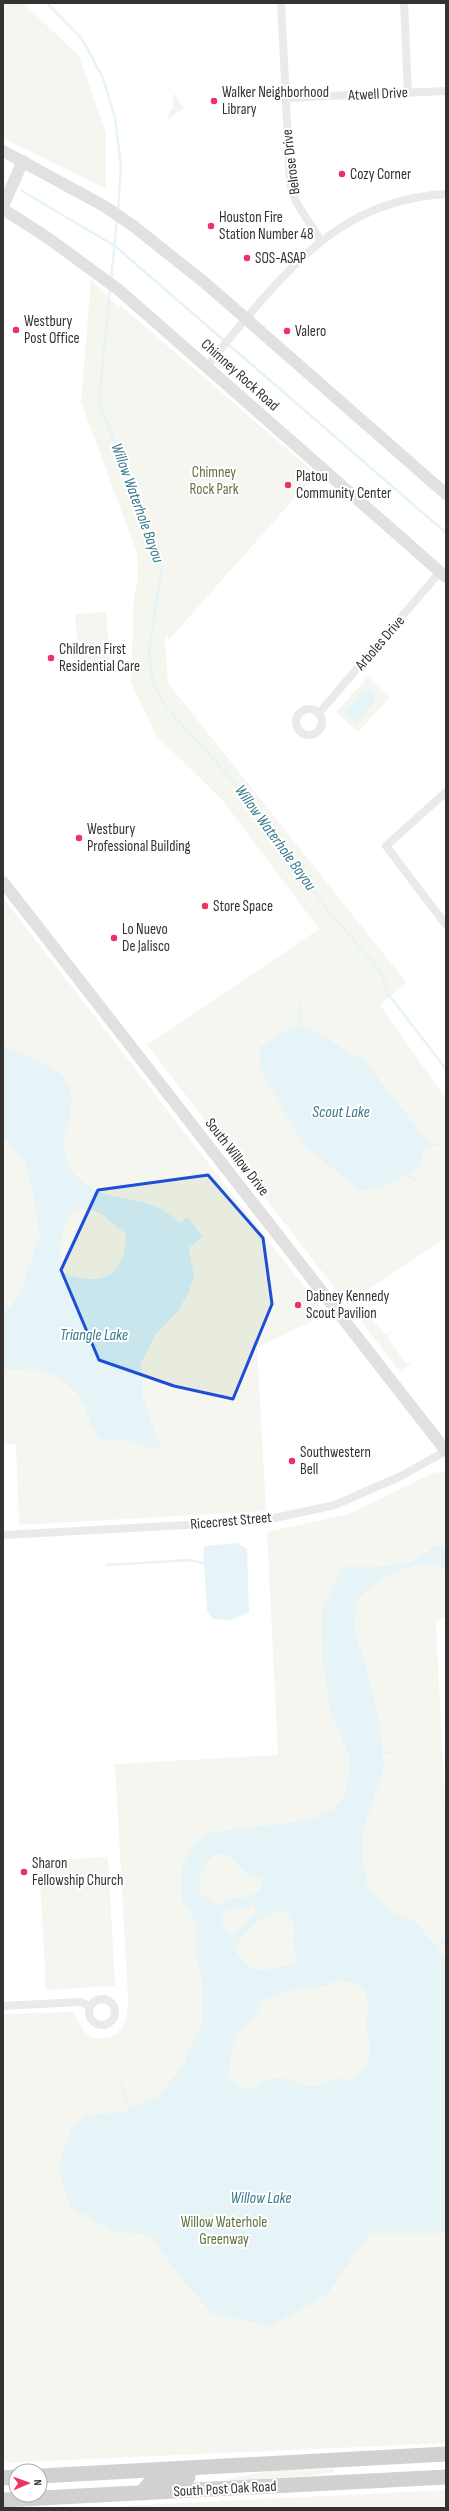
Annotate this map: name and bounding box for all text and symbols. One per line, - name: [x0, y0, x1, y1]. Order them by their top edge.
- place label: Walker Neighborhood Library: [222, 83, 329, 119]
- street label: Atwell Drive: [347, 83, 408, 105]
- marker: Walker Neighborhood Library: [209, 96, 219, 106]
- street label: Belrose Drive: [278, 128, 304, 196]
- place label: Cozy Corner: [350, 165, 412, 184]
- marker: Cozy Corner: [337, 169, 347, 179]
- place label: Houston Fire Station Number 48: [219, 208, 313, 244]
- marker: Houston Fire Station Number 48: [206, 221, 216, 231]
- place label: SOS-ASAP: [255, 249, 306, 268]
- marker: SOS-ASAP: [242, 253, 252, 263]
- place label: Westbury Post Office: [24, 312, 80, 348]
- place label: Valero: [295, 322, 326, 341]
- marker: Westbury Post Office: [11, 325, 21, 335]
- marker: Valero: [282, 326, 292, 336]
- street label: Chimney Rock Road: [197, 335, 283, 415]
- water label: Willow Waterhole Bayou: [107, 441, 168, 566]
- park label: Chimney Rock Park: [189, 463, 239, 499]
- place label: Platou Community Center: [296, 467, 392, 503]
- marker: Platou Community Center: [283, 480, 293, 490]
- street label: Arboles Drive: [350, 612, 409, 675]
- place label: Children First Residential Care: [59, 640, 140, 676]
- marker: Children First Residential Care: [46, 653, 56, 663]
- water label: Willow Waterhole Bayou: [230, 782, 320, 895]
- place label: Westbury Professional Building: [87, 820, 191, 856]
- marker: Westbury Professional Building: [74, 833, 84, 843]
- place label: Store Space: [213, 897, 273, 916]
- marker: Store Space: [200, 901, 210, 911]
- place label: Lo Nuevo De Jalisco: [122, 920, 170, 956]
- marker: Lo Nuevo De Jalisco: [109, 933, 119, 943]
- water label: Scout Lake: [312, 1103, 370, 1122]
- street label: South Willow Drive: [201, 1114, 273, 1200]
- place label: Dabney Kennedy Scout Pavilion: [306, 1287, 389, 1323]
- marker: Dabney Kennedy Scout Pavilion: [293, 1300, 303, 1310]
- water label: Triangle Lake: [60, 1326, 128, 1345]
- place label: Southwestern Bell: [300, 1443, 371, 1479]
- marker: Southwestern Bell: [287, 1456, 297, 1466]
- street label: Ricecrest Street: [189, 1508, 273, 1534]
- place label: Sharon Fellowship Church: [32, 1854, 123, 1890]
- marker: Sharon Fellowship Church: [19, 1867, 29, 1877]
- water label: Willow Lake: [231, 2189, 291, 2208]
- park label: Willow Waterhole Greenway: [181, 2213, 267, 2249]
- north arrow: [8, 2463, 48, 2503]
- street label: South Post Oak Road: [173, 2477, 277, 2501]
- text: N: [31, 2480, 44, 2486]

